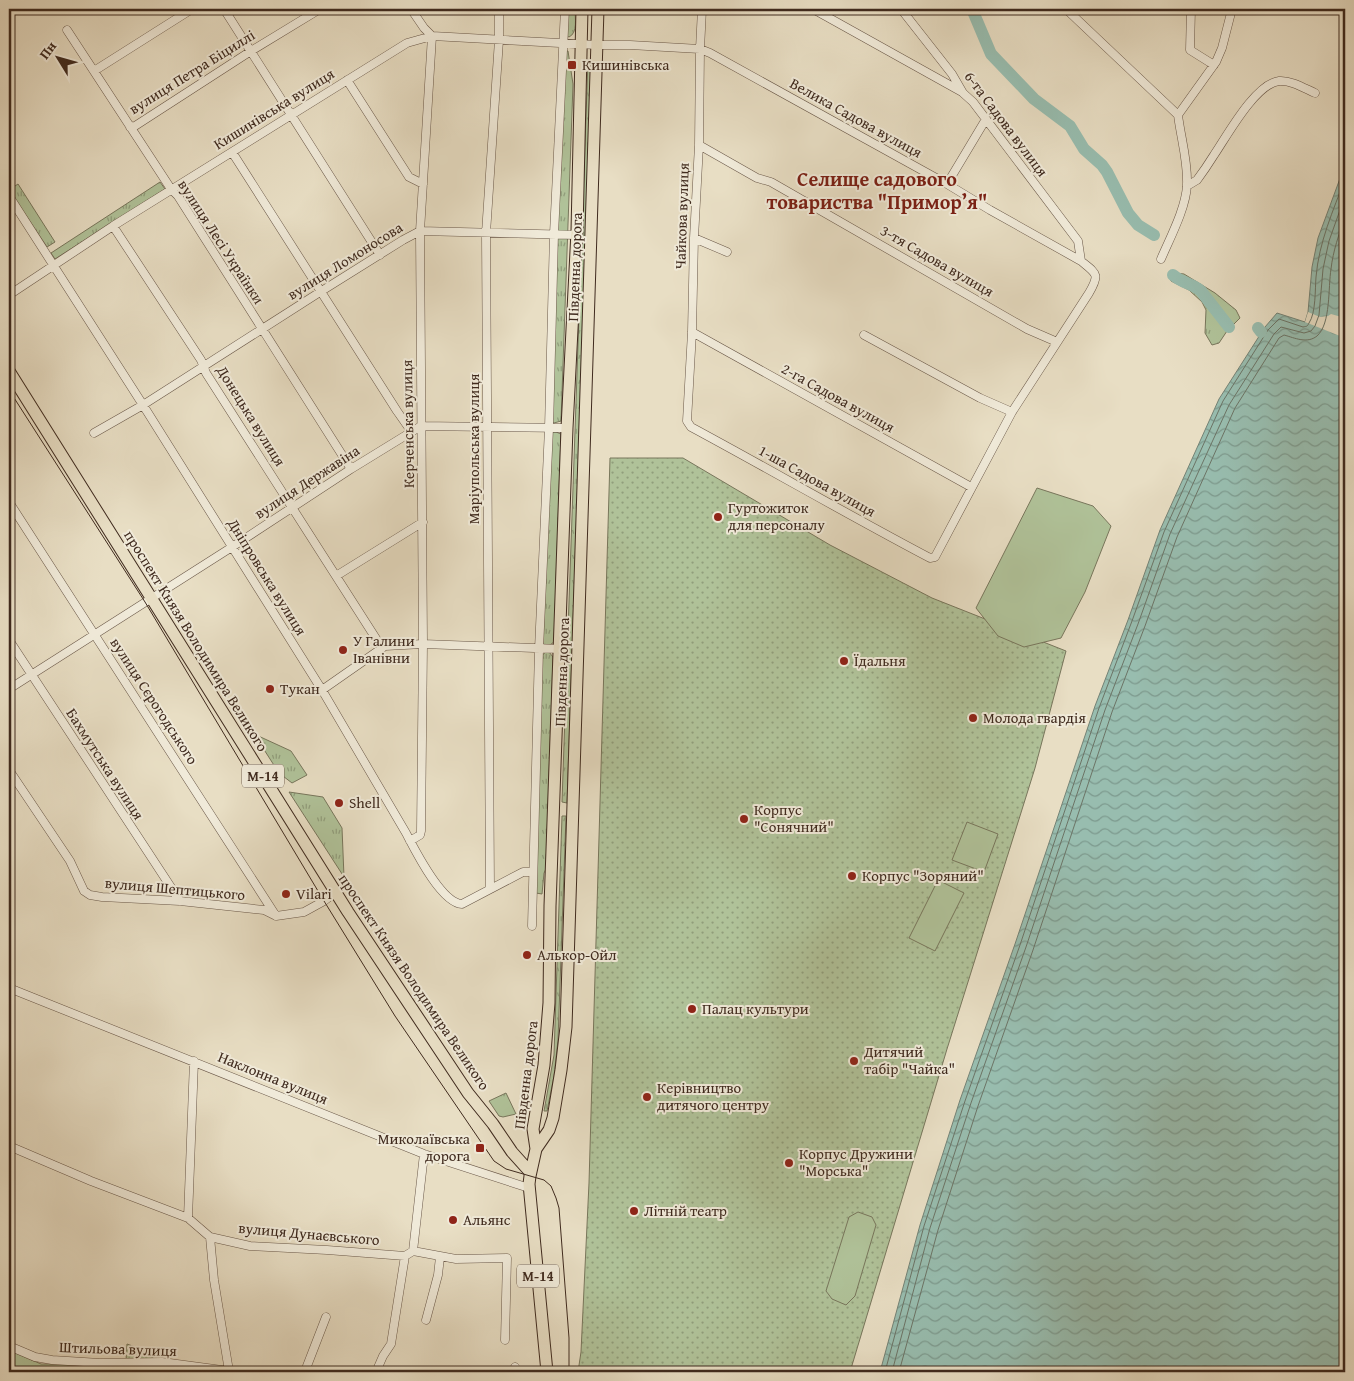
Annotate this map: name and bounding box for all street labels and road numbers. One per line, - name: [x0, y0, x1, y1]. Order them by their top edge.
- street label: вулиця Петра Біциллі: [125, 24, 259, 119]
- street label: Кишинівська вулиця: [209, 63, 339, 154]
- street label: 6-та Садова вулиця: [960, 67, 1053, 181]
- street label: Велика Садова вулиця: [786, 72, 926, 163]
- street label: Чайкова вулиця: [669, 162, 694, 270]
- street label: вулиця Лесі Українки: [173, 175, 270, 308]
- street label: Південна дорога: [562, 211, 587, 322]
- street label: вулиця Ломоносова: [283, 216, 407, 305]
- street label: 3-тя Садова вулиця: [877, 220, 998, 302]
- street label: 2-га Садова вулиця: [778, 358, 899, 438]
- street label: Керченська вулиця: [396, 359, 419, 488]
- street label: Донецька вулиця: [211, 360, 291, 470]
- street label: Маріупольська вулиця: [463, 373, 484, 524]
- street label: вулиця Державіна: [250, 439, 364, 524]
- street label: 1-ша Садова вулиця: [755, 440, 880, 522]
- street label: Дніпровська вулиця: [222, 513, 312, 640]
- street label: проспект Князя Володимира Великого: [119, 526, 274, 756]
- street label: Південна дорога: [549, 616, 574, 727]
- street label: вулиця Сєрогодського: [105, 633, 204, 769]
- street label: Бахмутська вулиця: [61, 704, 150, 824]
- road number: М-14: [242, 764, 284, 788]
- street label: проспект Князя Володимира Великого: [334, 869, 495, 1094]
- street label: вулиця Шептицького: [104, 872, 246, 905]
- street label: Південна дорога: [508, 1019, 543, 1130]
- street label: Наклонна вулиця: [215, 1046, 332, 1109]
- street label: вулиця Дунаєвського: [237, 1217, 381, 1250]
- road number: М-14: [517, 1264, 559, 1288]
- street label: Штильова вулиця: [59, 1336, 178, 1361]

